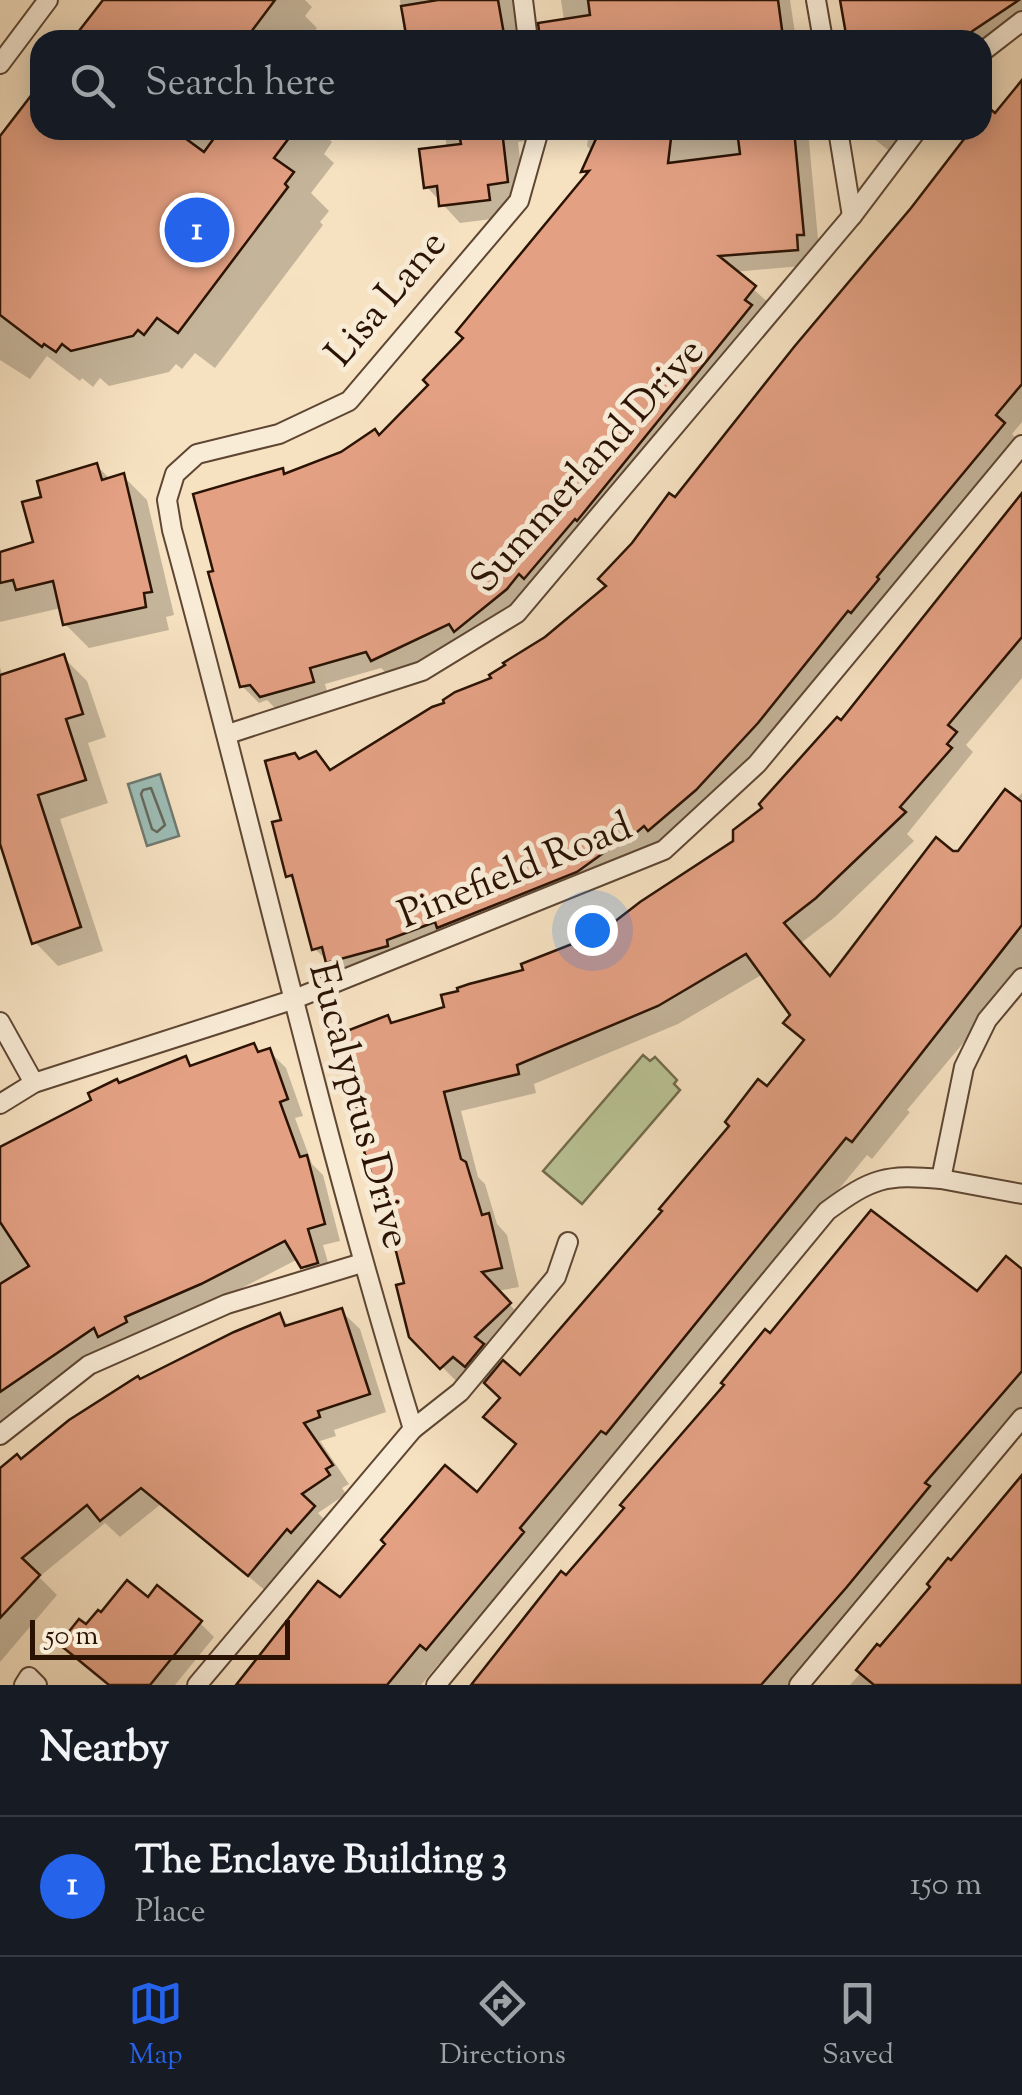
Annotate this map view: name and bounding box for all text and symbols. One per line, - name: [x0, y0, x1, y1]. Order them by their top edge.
- search box: [30, 30, 992, 140]
- icon: search: [65, 58, 120, 113]
- text: Search here: [145, 58, 336, 112]
- pin: 1: [164, 192, 230, 268]
- street label: Lisa Lane: [314, 219, 462, 381]
- street label: Summerland Drive: [459, 327, 719, 607]
- street label: Pinefield Road: [391, 800, 641, 946]
- your location: [567, 905, 618, 956]
- street label: Eucalyptus Drive: [291, 957, 423, 1255]
- scale bar: [30, 1615, 290, 1660]
- text: 50 m: [45, 1617, 99, 1657]
- text: Nearby: [40, 1720, 169, 1780]
- text: The Enclave Building 3: [135, 1836, 507, 1890]
- text: 1: [67, 1863, 78, 1909]
- text: 150 m: [910, 1863, 982, 1909]
- text: Place: [135, 1890, 206, 1936]
- tab: Map: [128, 1976, 183, 2076]
- tab: Directions: [439, 1976, 566, 2076]
- tab: Saved: [822, 1976, 894, 2076]

